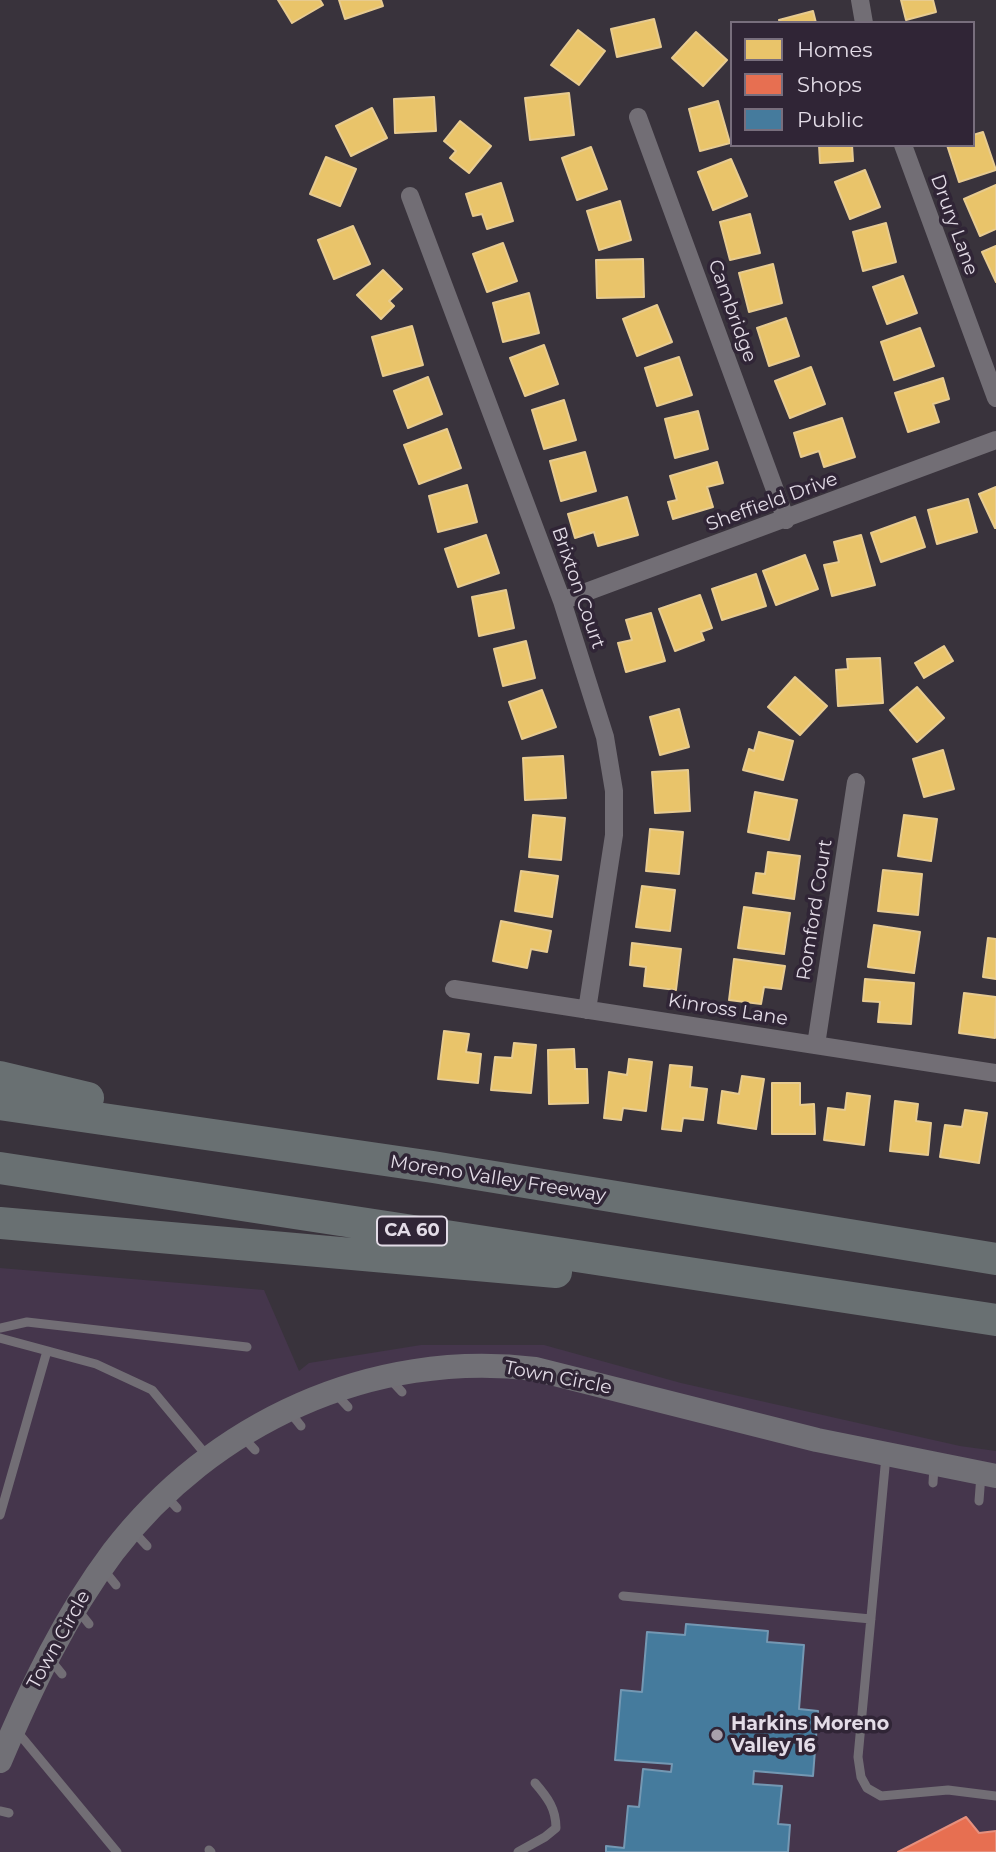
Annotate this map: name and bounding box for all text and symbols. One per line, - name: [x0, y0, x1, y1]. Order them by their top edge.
- legend: [730, 21, 975, 147]
- text: Homes: [797, 37, 872, 62]
- text: Shops: [797, 72, 862, 97]
- text: Public: [797, 107, 864, 132]
- street label: Drury Lane: [925, 171, 983, 279]
- street label: Cambridge: [703, 257, 761, 365]
- street label: Sheffield Drive: [703, 468, 841, 536]
- street label: Brixton Court: [546, 524, 610, 652]
- street label: Romford Court: [793, 838, 837, 982]
- street label: Kinross Lane: [666, 989, 790, 1031]
- street label: Moreno Valley Freeway: [388, 1151, 608, 1207]
- road number: CA 60: [377, 1216, 447, 1246]
- street label: Town Circle: [502, 1356, 614, 1400]
- street label: Town Circle: [23, 1587, 95, 1693]
- place label: Harkins Moreno Valley 16: [731, 1713, 889, 1757]
- marker: Harkins Moreno Valley 16: [709, 1727, 725, 1743]

